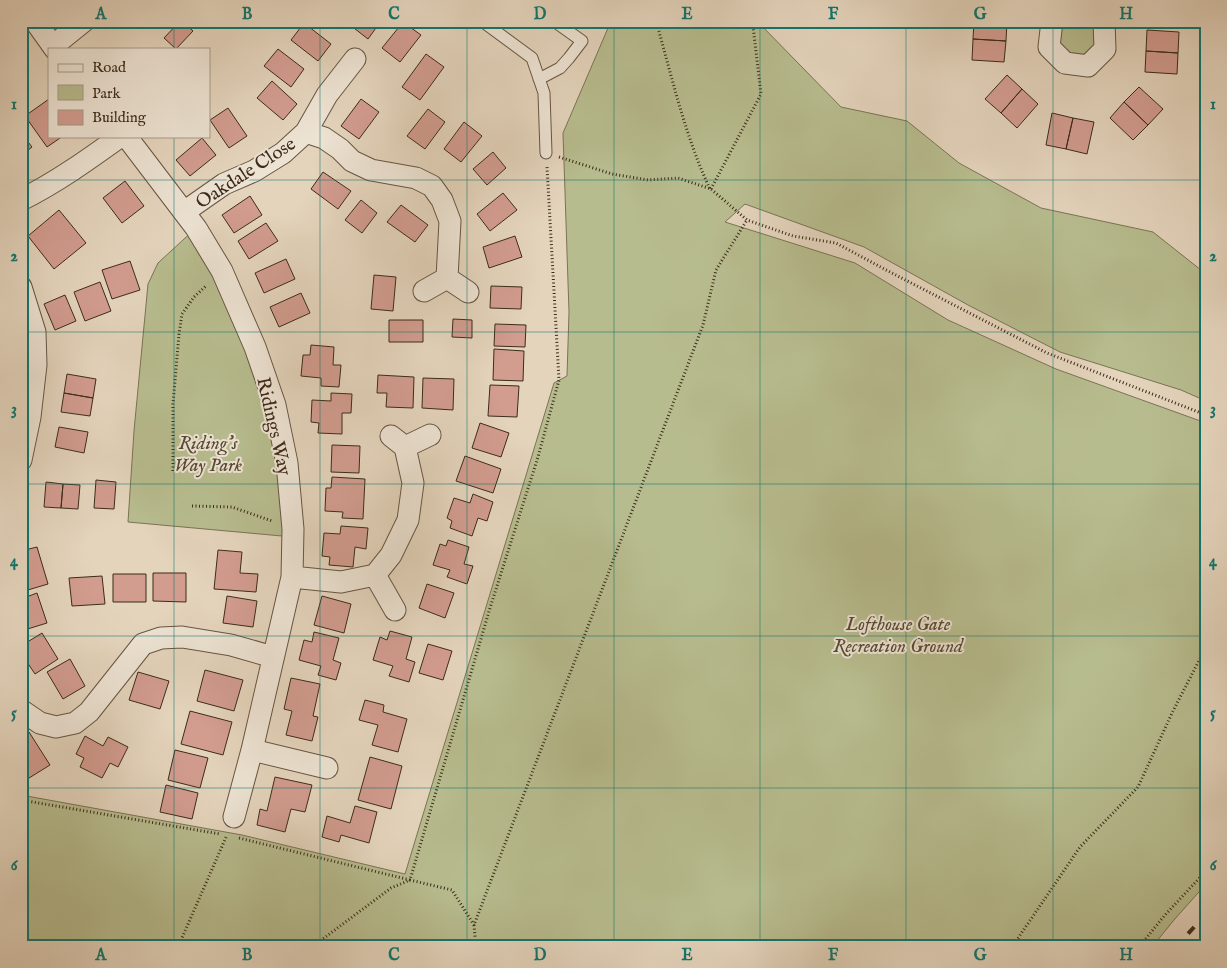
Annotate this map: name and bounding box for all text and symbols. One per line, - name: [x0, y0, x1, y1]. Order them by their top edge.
- text: A: [95, 5, 108, 25]
- text: B: [242, 5, 253, 25]
- text: C: [388, 5, 400, 25]
- text: D: [534, 5, 547, 25]
- text: E: [681, 5, 693, 25]
- text: F: [828, 5, 839, 25]
- text: G: [974, 5, 987, 25]
- text: H: [1119, 5, 1133, 25]
- legend: [48, 48, 210, 138]
- text: Road: [92, 58, 127, 77]
- text: Park: [92, 84, 122, 103]
- text: 1: [11, 95, 17, 115]
- text: 1: [1210, 95, 1216, 115]
- text: Building: [92, 108, 147, 127]
- street label: Oakdale Close: [191, 132, 301, 215]
- text: 2: [10, 247, 18, 267]
- text: 2: [1209, 247, 1217, 267]
- street label: Ridings Way: [250, 375, 296, 479]
- text: 3: [11, 400, 17, 420]
- text: 3: [1210, 400, 1216, 420]
- park label: Riding's Way Park: [174, 432, 243, 478]
- text: 4: [10, 552, 19, 572]
- text: 4: [1209, 552, 1218, 572]
- park label: Lofthouse Gate Recreation Ground: [833, 613, 964, 659]
- text: 5: [11, 704, 17, 724]
- text: 5: [1210, 704, 1216, 724]
- text: 6: [11, 856, 19, 876]
- text: 6: [1210, 856, 1218, 876]
- text: A: [95, 946, 108, 966]
- text: B: [242, 946, 253, 966]
- text: C: [388, 946, 400, 966]
- text: D: [534, 946, 547, 966]
- text: E: [681, 946, 693, 966]
- text: F: [828, 946, 839, 966]
- text: G: [974, 946, 987, 966]
- text: H: [1119, 946, 1133, 966]

